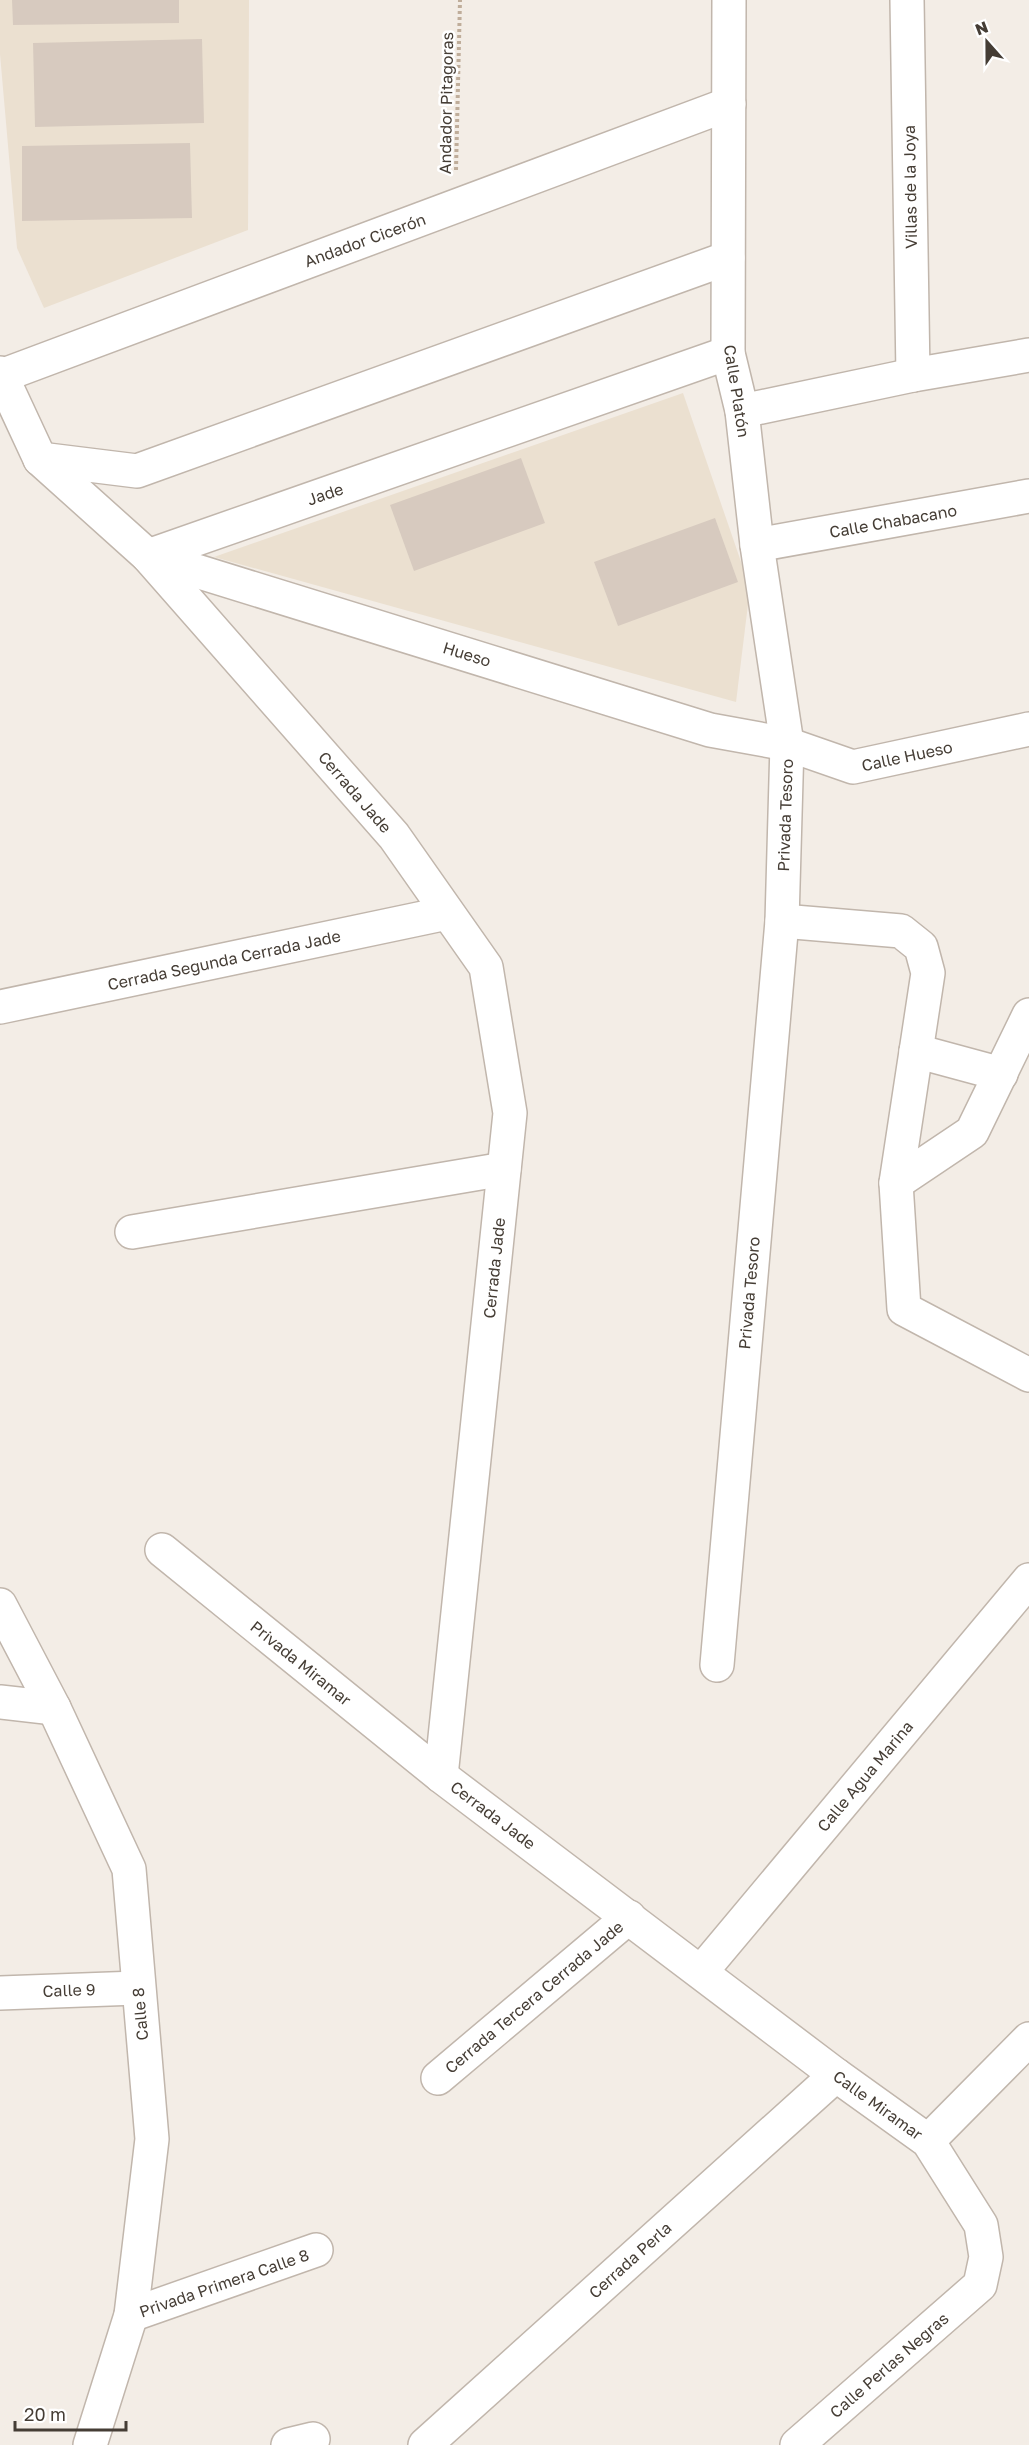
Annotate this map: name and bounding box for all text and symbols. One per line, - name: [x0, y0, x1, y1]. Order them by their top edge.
- north arrow: [957, 12, 1017, 72]
- text: N: [972, 16, 991, 40]
- street label: Andador Pitagoras: [435, 32, 457, 174]
- street label: Villas de la Joya: [899, 125, 921, 249]
- street label: Andador Cicerón: [302, 209, 428, 271]
- street label: Calle Platón: [720, 343, 754, 439]
- street label: Jade: [304, 479, 346, 509]
- street label: Calle Chabacano: [828, 500, 958, 542]
- street label: Hueso: [441, 637, 493, 671]
- street label: Calle Hueso: [860, 737, 954, 775]
- street label: Cerrada Jade: [314, 747, 396, 837]
- street label: Privada Tesoro: [773, 758, 797, 872]
- street label: Cerrada Segunda Cerrada Jade: [106, 926, 342, 994]
- street label: Cerrada Jade: [479, 1217, 509, 1319]
- street label: Privada Tesoro: [734, 1236, 764, 1350]
- street label: Privada Miramar: [247, 1616, 355, 1710]
- street label: Calle Agua Marina: [813, 1716, 917, 1836]
- street label: Cerrada Jade: [446, 1776, 540, 1854]
- street label: Cerrada Tercera Cerrada Jade: [441, 1916, 627, 2078]
- street label: Calle 9: [42, 1979, 96, 2001]
- street label: Calle 8: [128, 1987, 152, 2041]
- street label: Calle Miramar: [829, 2066, 927, 2144]
- street label: Cerrada Perla: [585, 2218, 675, 2302]
- street label: Privada Primera Calle 8: [137, 2245, 311, 2321]
- street label: Calle Perlas Negras: [826, 2308, 952, 2422]
- scale bar: [15, 2394, 126, 2432]
- text: 20 m: [24, 2403, 66, 2425]

